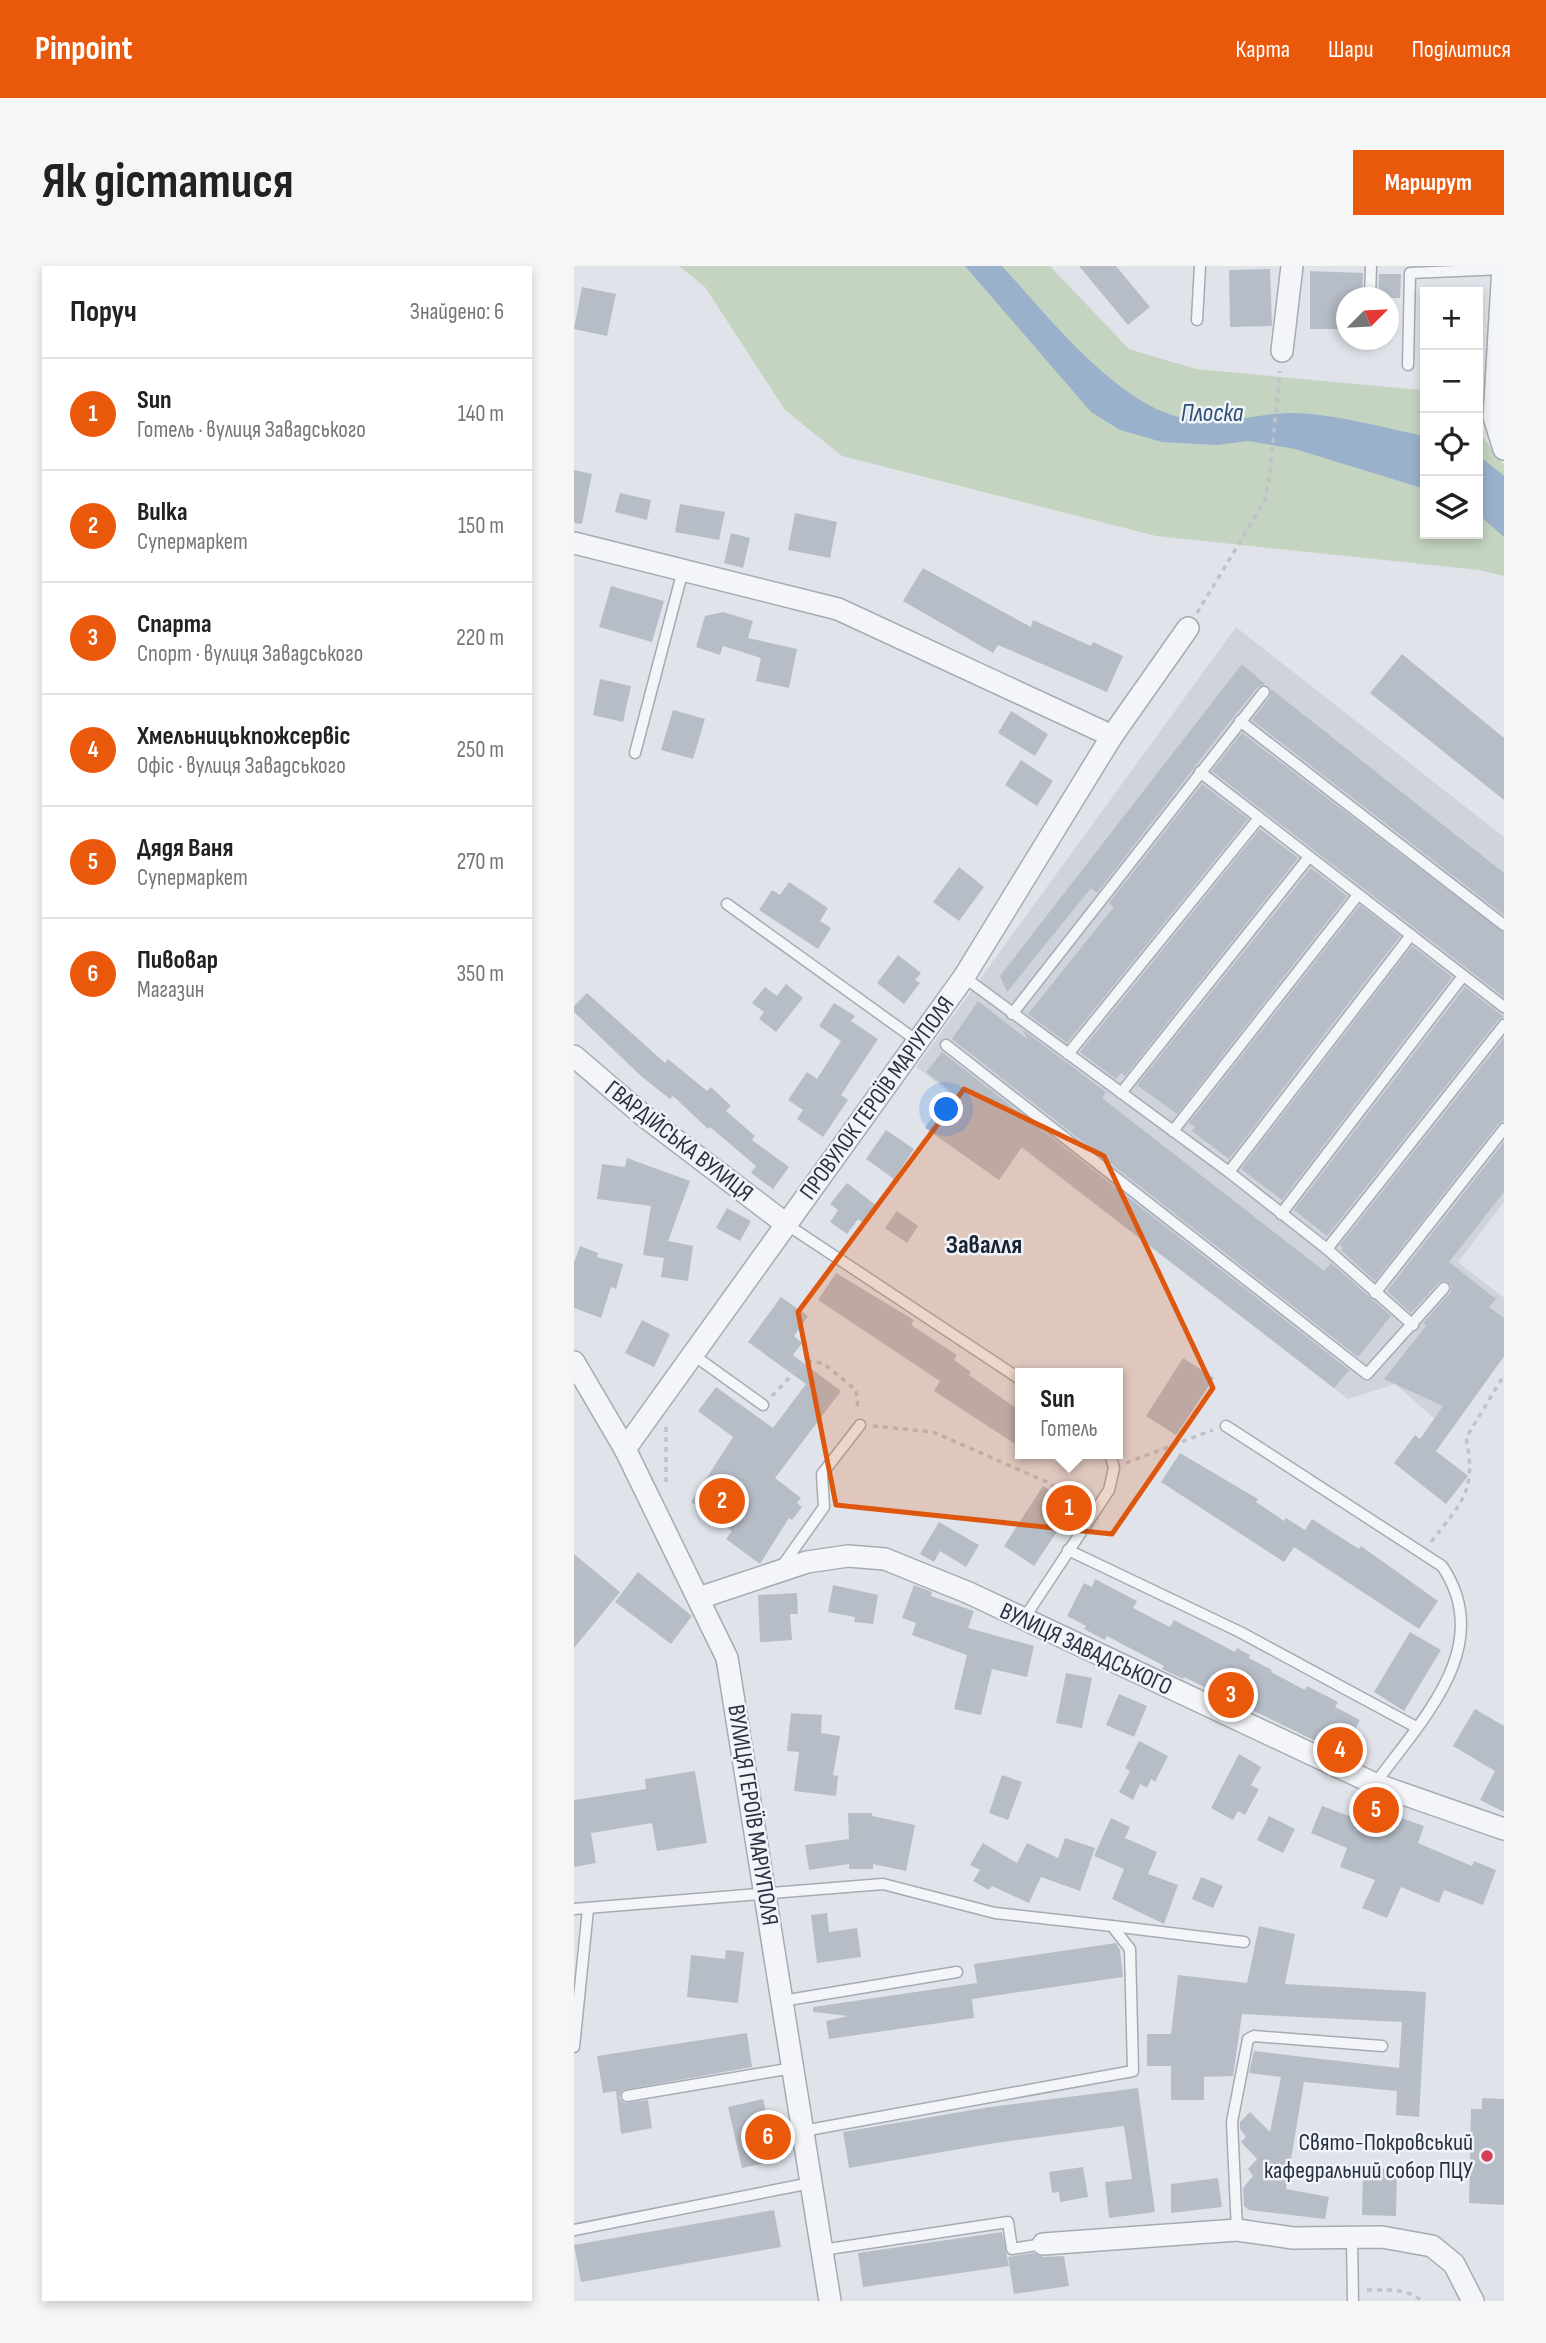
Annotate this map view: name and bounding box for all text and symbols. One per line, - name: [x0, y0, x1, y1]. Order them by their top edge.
- text: Pinpoint: [35, 29, 132, 69]
- text: Карта: [1235, 35, 1290, 64]
- text: Шари: [1328, 35, 1374, 64]
- text: Поділитися: [1412, 35, 1511, 64]
- button: Маршрут: [1353, 150, 1504, 215]
- text: Як дістатися: [42, 153, 294, 212]
- north arrow: [1336, 287, 1399, 350]
- map controls: [1420, 287, 1483, 539]
- button: +: [1420, 287, 1483, 350]
- text: Поруч: [70, 294, 137, 330]
- text: Знайдено: 6: [410, 298, 504, 326]
- button: −: [1420, 350, 1483, 413]
- text: Sun: [137, 385, 172, 416]
- water label: Плоска: [1181, 398, 1244, 429]
- text: 1: [88, 400, 98, 428]
- text: 140 m: [458, 400, 504, 428]
- button: locate: [1420, 413, 1483, 476]
- text: Готель · вулиця Завадського: [137, 416, 366, 444]
- button: layers: [1420, 476, 1483, 539]
- text: Bulka: [137, 497, 188, 528]
- text: 2: [88, 512, 98, 540]
- text: 150 m: [458, 512, 504, 540]
- text: Супермаркет: [137, 528, 248, 556]
- text: Спарта: [137, 609, 212, 640]
- text: 3: [88, 624, 98, 652]
- text: 220 m: [456, 624, 504, 652]
- text: Спорт · вулиця Завадського: [137, 640, 363, 668]
- text: Хмельницькпожсервіс: [137, 721, 350, 752]
- text: 4: [88, 736, 98, 764]
- text: 250 m: [457, 736, 504, 764]
- text: Офіс · вулиця Завадського: [137, 752, 346, 780]
- text: Дядя Ваня: [137, 833, 233, 864]
- text: 5: [88, 848, 98, 876]
- text: 270 m: [457, 848, 504, 876]
- text: Супермаркет: [137, 864, 248, 892]
- text: Пивовар: [137, 945, 218, 976]
- text: 6: [88, 960, 98, 988]
- text: 350 m: [456, 960, 504, 988]
- text: Магазин: [137, 976, 204, 1004]
- street label: ПРОВУЛОК ГЕРОЇВ МАРІУПОЛЯ: [793, 991, 961, 1205]
- street label: ГВАРДІЙСЬКА ВУЛИЦЯ: [599, 1074, 759, 1208]
- your location: [929, 1092, 963, 1126]
- district label: Завалля: [946, 1230, 1022, 1261]
- popup: [1015, 1368, 1123, 1459]
- text: Sun: [1040, 1384, 1075, 1415]
- text: Готель: [1040, 1415, 1098, 1443]
- pin: 2: [699, 1475, 745, 1527]
- pin: 1: [1046, 1482, 1092, 1534]
- street label: ВУЛИЦЯ ЗАВАДСЬКОГО: [995, 1596, 1177, 1702]
- pin: 3: [1208, 1669, 1254, 1721]
- street label: ВУЛИЦЯ ГЕРОЇВ МАРІУПОЛЯ: [721, 1703, 785, 1927]
- pin: 4: [1317, 1724, 1363, 1776]
- pin: 5: [1353, 1784, 1399, 1836]
- pin: 6: [745, 2111, 791, 2163]
- place label: Свято-Покровський кафедральний собор ПЦУ: [1264, 2128, 1473, 2185]
- marker: Свято-Покровський кафедральний собор ПЦУ: [1479, 2148, 1495, 2164]

